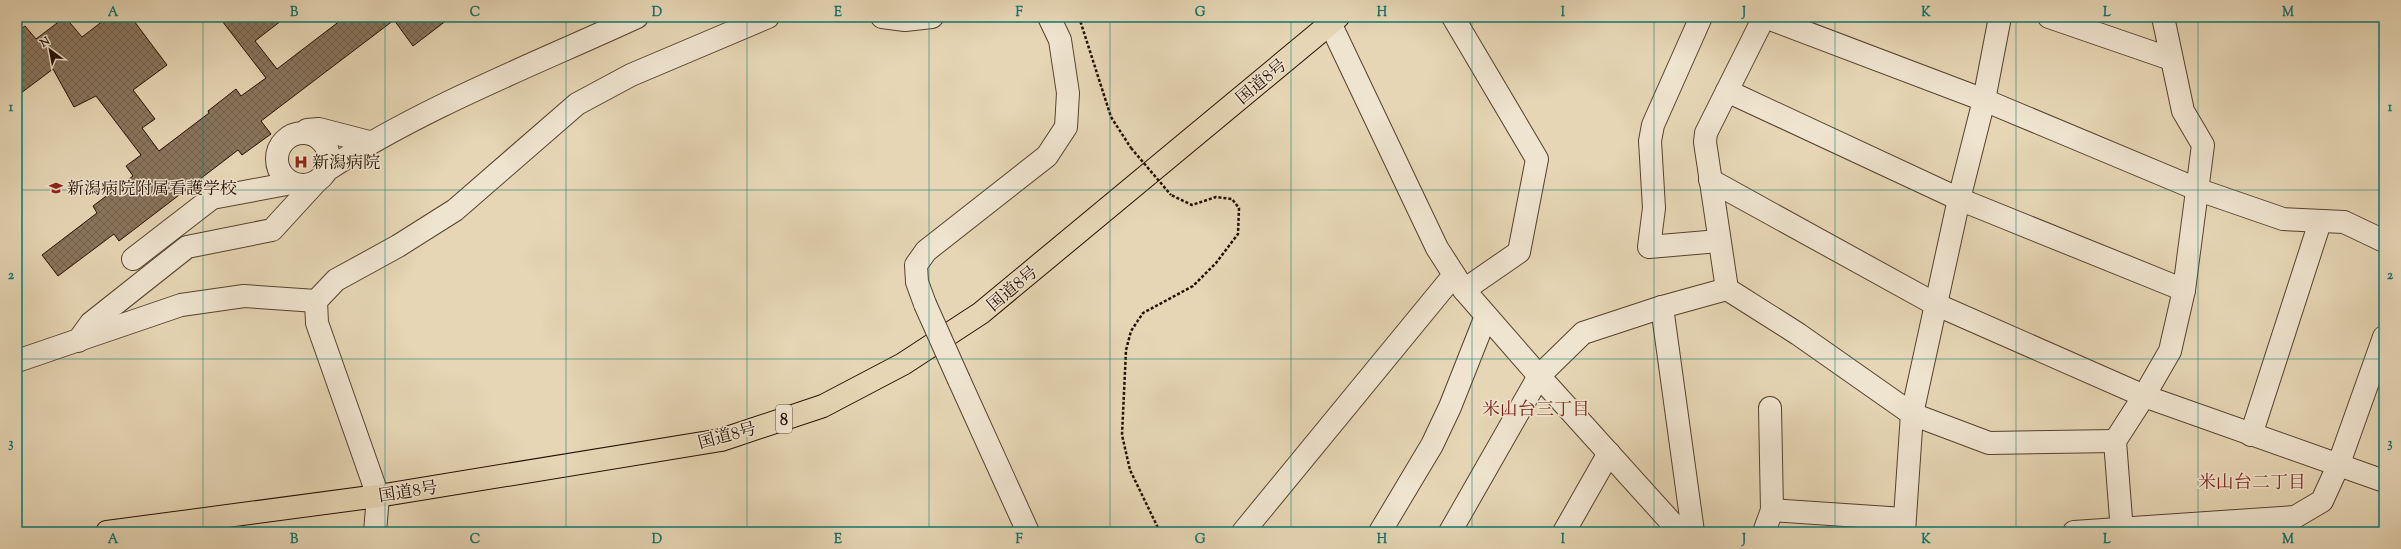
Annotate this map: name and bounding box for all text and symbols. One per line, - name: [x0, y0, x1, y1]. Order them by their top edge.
- text: A: [108, 4, 119, 22]
- text: B: [290, 4, 299, 22]
- text: C: [470, 4, 480, 22]
- text: D: [652, 4, 662, 22]
- text: E: [834, 4, 842, 22]
- text: F: [1015, 4, 1023, 22]
- text: G: [1195, 4, 1206, 22]
- text: H: [1377, 4, 1388, 22]
- text: I: [1561, 4, 1566, 22]
- text: J: [1741, 4, 1746, 22]
- text: K: [1921, 4, 1931, 22]
- text: L: [2103, 4, 2111, 22]
- text: M: [2282, 4, 2294, 22]
- north arrow: [30, 30, 70, 70]
- text: N: [36, 33, 53, 52]
- street label: 国道8号: [1232, 54, 1293, 111]
- text: 1: [9, 99, 14, 117]
- text: 1: [2388, 99, 2393, 117]
- place label: 新潟病院: [312, 152, 380, 176]
- hospital icon: 新潟病院: [293, 154, 309, 170]
- place label: 新潟病院附属看護学校: [67, 178, 237, 202]
- school or university icon: 新潟病院附属看護学校: [48, 180, 64, 196]
- street label: 国道8号: [983, 261, 1044, 318]
- text: 2: [8, 267, 15, 285]
- text: 2: [2387, 267, 2394, 285]
- district label: 米山台三丁目: [1482, 398, 1590, 424]
- road number: 8: [776, 405, 792, 433]
- street label: 国道8号: [696, 418, 759, 456]
- text: 3: [8, 435, 14, 453]
- text: 3: [2387, 435, 2393, 453]
- district label: 米山台二丁目: [2198, 471, 2306, 497]
- street label: 国道8号: [377, 476, 440, 509]
- text: A: [108, 531, 119, 549]
- text: B: [290, 531, 299, 549]
- text: C: [470, 531, 480, 549]
- text: D: [652, 531, 662, 549]
- text: E: [834, 531, 842, 549]
- text: F: [1015, 531, 1023, 549]
- text: G: [1195, 531, 1206, 549]
- text: H: [1377, 531, 1388, 549]
- text: I: [1561, 531, 1566, 549]
- text: J: [1741, 531, 1746, 549]
- text: K: [1921, 531, 1931, 549]
- text: L: [2103, 531, 2111, 549]
- text: M: [2282, 531, 2294, 549]

